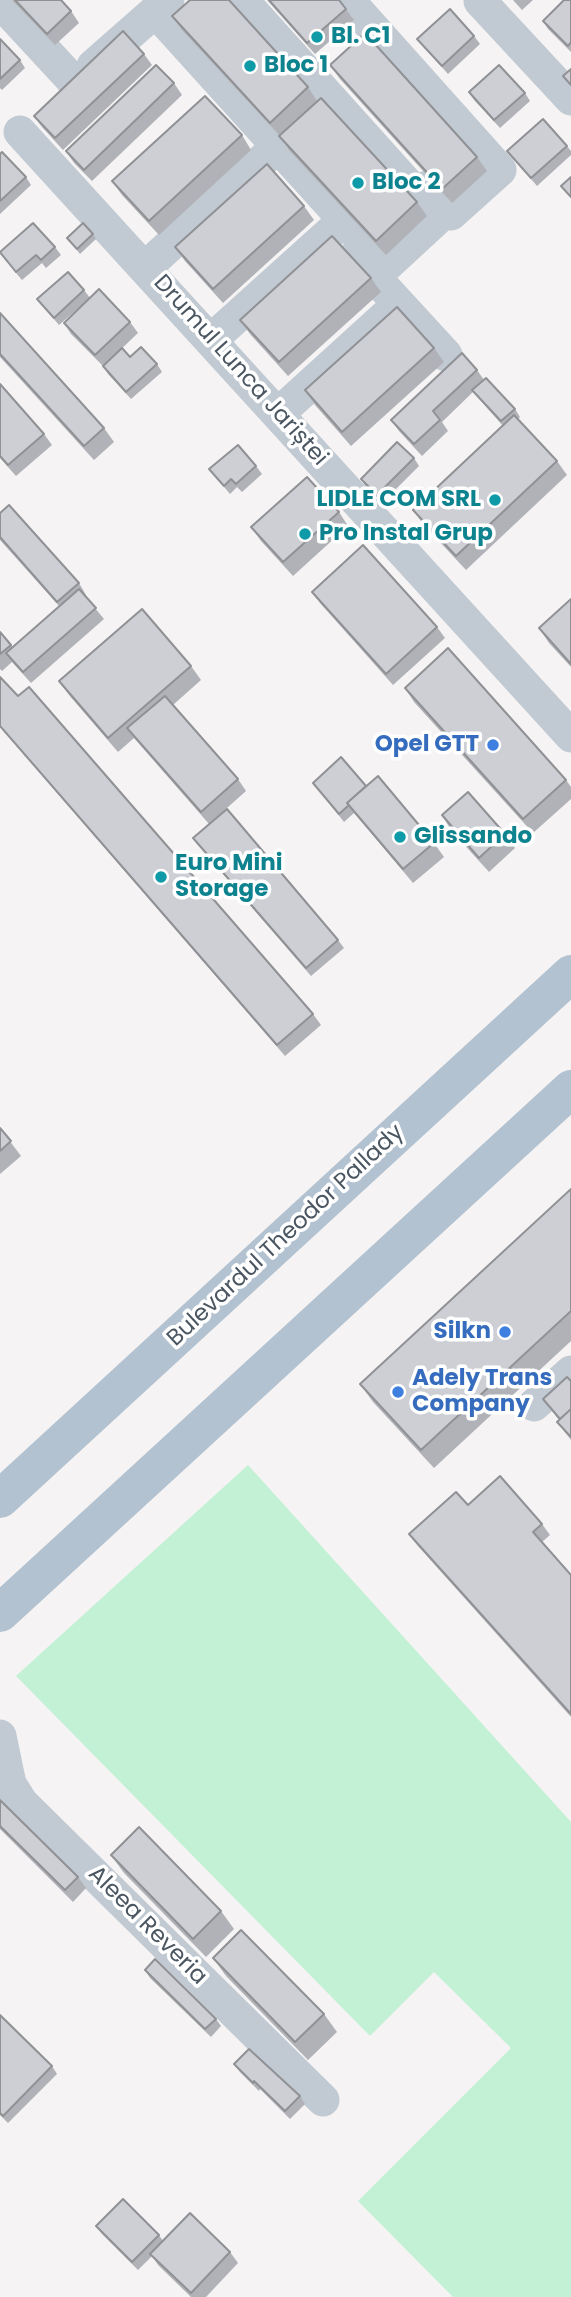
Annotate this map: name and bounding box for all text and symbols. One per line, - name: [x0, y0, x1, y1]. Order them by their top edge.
- place label: Bl. C1: [331, 23, 390, 51]
- marker: Bl. C1: [309, 29, 325, 45]
- place label: Bloc 1: [264, 52, 328, 80]
- marker: Bloc 1: [242, 58, 258, 74]
- place label: Bloc 2: [372, 169, 441, 197]
- marker: Bloc 2: [350, 175, 366, 191]
- street label: Drumul Lunca Jariștei: [147, 270, 333, 472]
- place label: LIDLE COM SRL: [317, 486, 481, 514]
- marker: LIDLE COM SRL: [487, 492, 503, 508]
- place label: Pro Instal Grup: [319, 520, 493, 548]
- marker: Pro Instal Grup: [297, 526, 313, 542]
- place label: Opel GTT: [375, 731, 479, 759]
- marker: Opel GTT: [485, 737, 501, 753]
- place label: Glissando: [414, 823, 532, 851]
- marker: Glissando: [392, 829, 408, 845]
- place label: Euro Mini Storage: [175, 850, 283, 904]
- marker: Euro Mini Storage: [153, 869, 169, 885]
- street label: Bulevardul Theodor Pallady: [162, 1119, 410, 1353]
- place label: Silkn: [434, 1318, 491, 1346]
- marker: Silkn: [497, 1324, 513, 1340]
- place label: Adely Trans Company: [412, 1365, 552, 1419]
- marker: Adely Trans Company: [390, 1384, 406, 1400]
- street label: Aleea Reveria: [82, 1861, 212, 1991]

